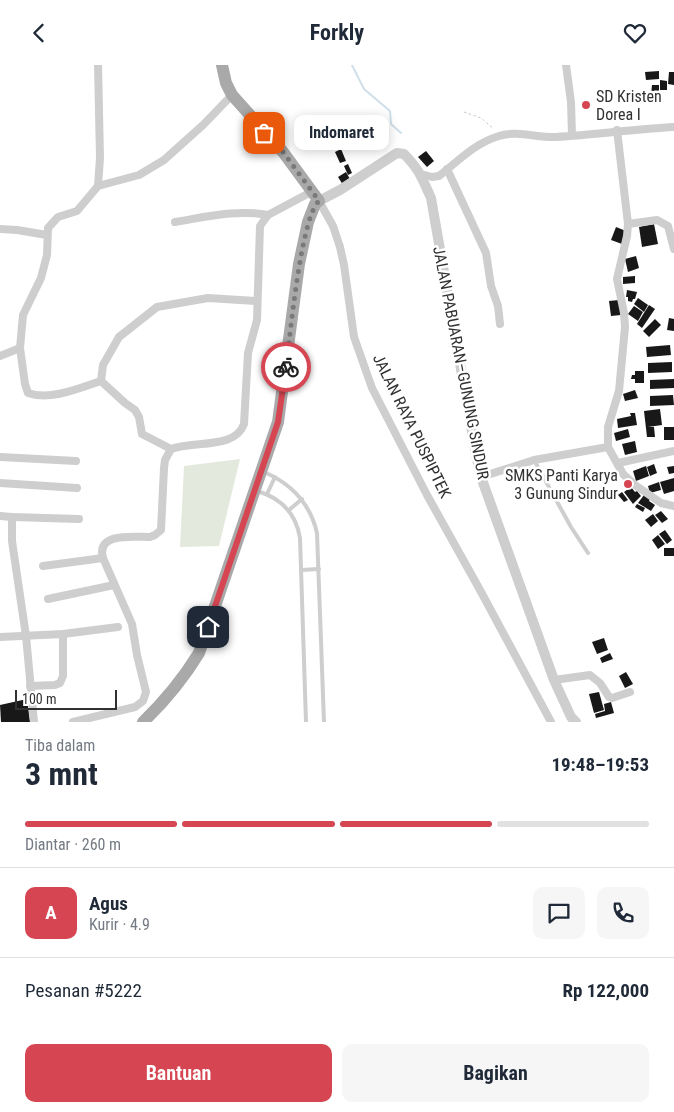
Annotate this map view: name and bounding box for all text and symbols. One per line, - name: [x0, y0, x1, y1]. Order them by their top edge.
- icon: back: [25, 19, 53, 47]
- icon: heart: [621, 19, 649, 47]
- text: Forkly: [310, 20, 364, 45]
- place label: SD Kristen Dorea I: [596, 87, 662, 124]
- marker: SD Kristen Dorea I: [580, 99, 592, 111]
- pin: [243, 112, 285, 154]
- callout: Indomaret: [294, 115, 389, 151]
- icon: bag: [250, 119, 278, 147]
- text: Indomaret: [309, 123, 374, 142]
- street label: JALAN PABUARAN–GUNUNG SINDUR: [429, 245, 493, 482]
- courier: [261, 342, 311, 392]
- street label: JALAN RAYA PUSPIPTEK: [369, 351, 455, 501]
- icon: bike: [272, 353, 300, 381]
- place label: SMKS Panti Karya 3 Gunung Sindur: [505, 466, 618, 503]
- marker: SMKS Panti Karya 3 Gunung Sindur: [622, 478, 634, 490]
- pin: [187, 606, 229, 648]
- icon: home: [194, 613, 222, 641]
- scale bar: [15, 687, 118, 710]
- text: 100 m: [22, 691, 57, 707]
- text: Tiba dalam: [25, 736, 95, 755]
- text: 19:48–19:53: [551, 753, 649, 776]
- text: 3 mnt: [25, 755, 98, 793]
- text: Diantar · 260 m: [25, 835, 121, 854]
- button: chat: [533, 887, 585, 939]
- button: phone: [597, 887, 649, 939]
- text: Agus: [89, 892, 128, 915]
- text: A: [45, 901, 57, 924]
- text: Kurir · 4.9: [89, 915, 150, 934]
- text: Pesanan #5222: [25, 979, 142, 1002]
- text: Rp 122,000: [562, 979, 649, 1002]
- button: Bantuan: [25, 1044, 332, 1102]
- button: Bagikan: [342, 1044, 649, 1102]

